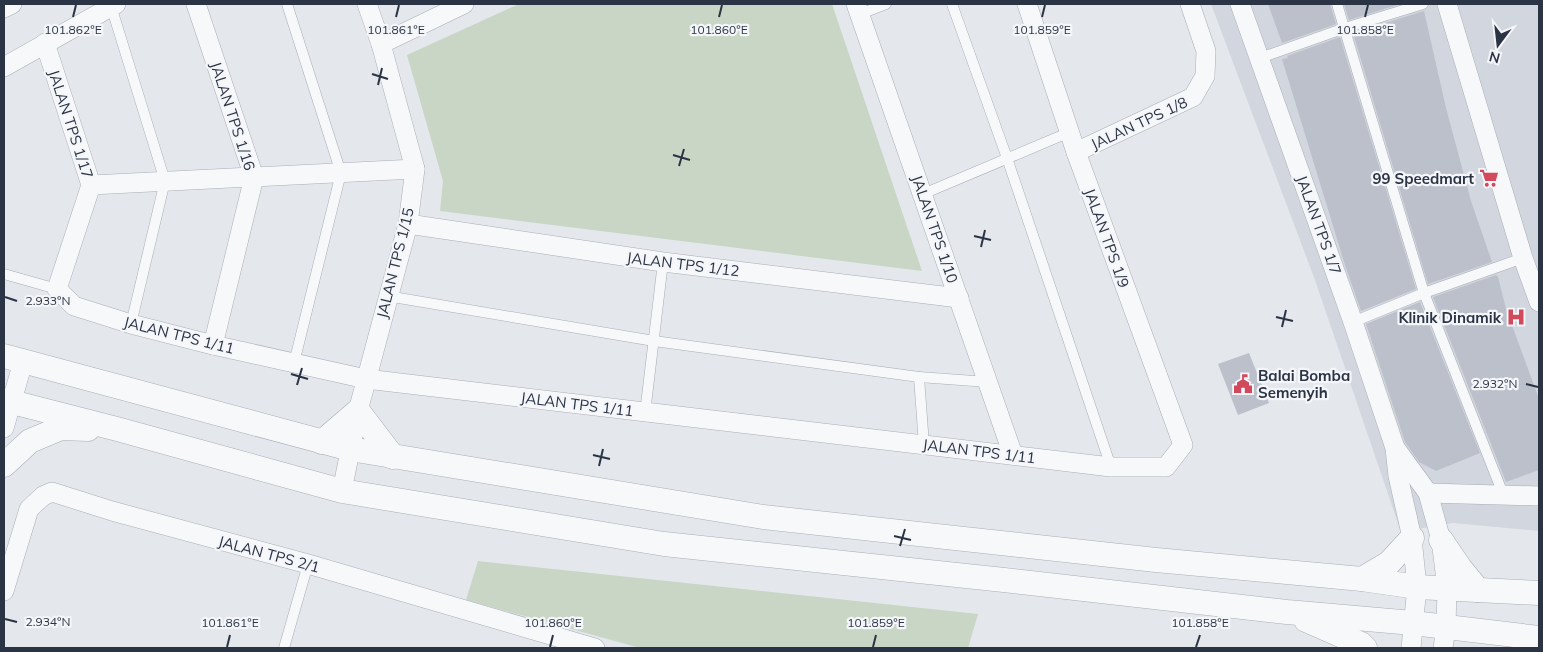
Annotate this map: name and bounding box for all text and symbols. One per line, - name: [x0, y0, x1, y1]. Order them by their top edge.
- north arrow: [1473, 20, 1523, 70]
- text: 101.862°E: [44, 22, 102, 37]
- text: 101.861°E: [367, 22, 425, 37]
- text: 101.860°E: [690, 22, 748, 37]
- text: 101.859°E: [1013, 22, 1071, 37]
- text: 101.858°E: [1336, 22, 1394, 37]
- text: N: [1487, 47, 1502, 68]
- street label: JALAN TPS 1/16: [206, 59, 260, 173]
- street label: JALAN TPS 1/17: [44, 67, 98, 181]
- street label: JALAN TPS 1/8: [1088, 92, 1190, 154]
- supermarket icon: 99 Speedmart: [1478, 167, 1500, 189]
- place label: 99 Speedmart: [1372, 169, 1474, 188]
- street label: JALAN TPS 1/10: [908, 172, 962, 286]
- street label: JALAN TPS 1/7: [1292, 173, 1346, 277]
- street label: JALAN TPS 1/9: [1080, 186, 1134, 290]
- street label: JALAN TPS 1/15: [372, 206, 418, 320]
- street label: JALAN TPS 1/12: [626, 248, 740, 280]
- text: 2.933°N: [26, 293, 70, 308]
- hospital icon: Klinik Dinamik: [1505, 306, 1527, 328]
- place label: Klinik Dinamik: [1398, 308, 1502, 327]
- street label: JALAN TPS 1/11: [122, 312, 236, 358]
- place label: Balai Bomba Semenyih: [1258, 366, 1350, 402]
- public building icon: Balai Bomba Semenyih: [1232, 373, 1254, 395]
- text: 2.932°N: [1473, 376, 1517, 391]
- street label: JALAN TPS 1/11: [520, 388, 634, 420]
- street label: JALAN TPS 1/11: [922, 435, 1036, 467]
- street label: JALAN TPS 2/1: [216, 531, 322, 577]
- text: 2.934°N: [26, 614, 70, 629]
- text: 101.861°E: [201, 615, 259, 630]
- text: 101.860°E: [524, 615, 582, 630]
- text: 101.859°E: [847, 615, 905, 630]
- text: 101.858°E: [1171, 615, 1229, 630]

